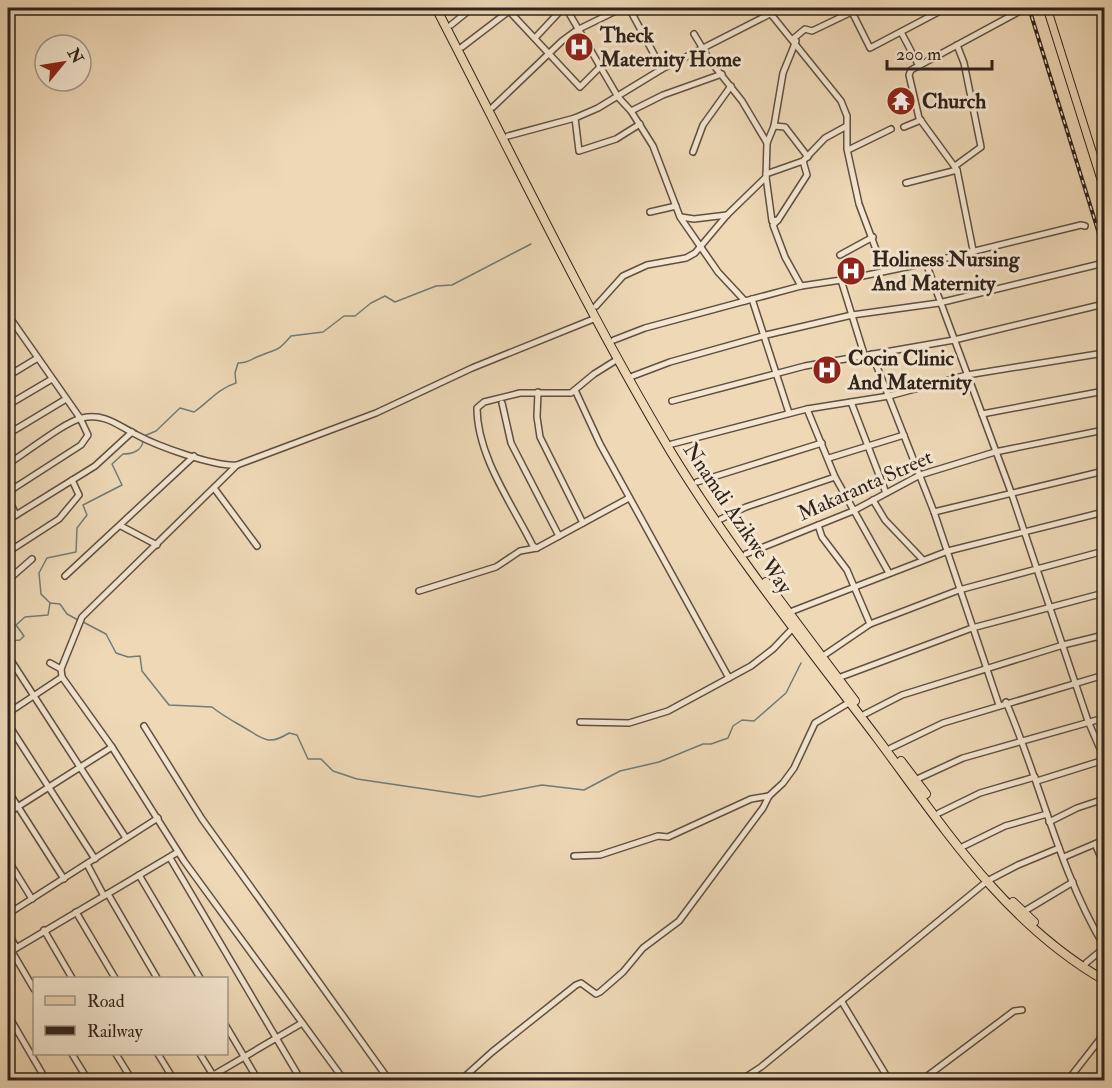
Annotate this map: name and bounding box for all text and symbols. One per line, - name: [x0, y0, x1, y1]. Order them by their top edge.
- place label: Theck Maternity Home: [599, 22, 741, 73]
- hospital icon: Theck Maternity Home: [563, 31, 595, 63]
- north arrow: [33, 33, 93, 93]
- scale bar: [887, 33, 992, 71]
- text: 200 m: [896, 43, 941, 66]
- text: N: [62, 44, 88, 68]
- temple icon: Church: [885, 85, 917, 117]
- place label: Church: [922, 88, 986, 115]
- place label: Holiness Nursing And Maternity: [871, 246, 1020, 297]
- hospital icon: Holiness Nursing And Maternity: [835, 255, 867, 287]
- place label: Cocin Clinic And Maternity: [847, 345, 972, 396]
- hospital icon: Cocin Clinic And Maternity: [811, 354, 843, 386]
- street label: Nnamdi Azikwe Way: [677, 438, 799, 600]
- street label: Makaranta Street: [793, 444, 937, 527]
- legend: [33, 977, 228, 1055]
- text: Road: [87, 990, 125, 1013]
- text: Railway: [87, 1020, 144, 1043]

